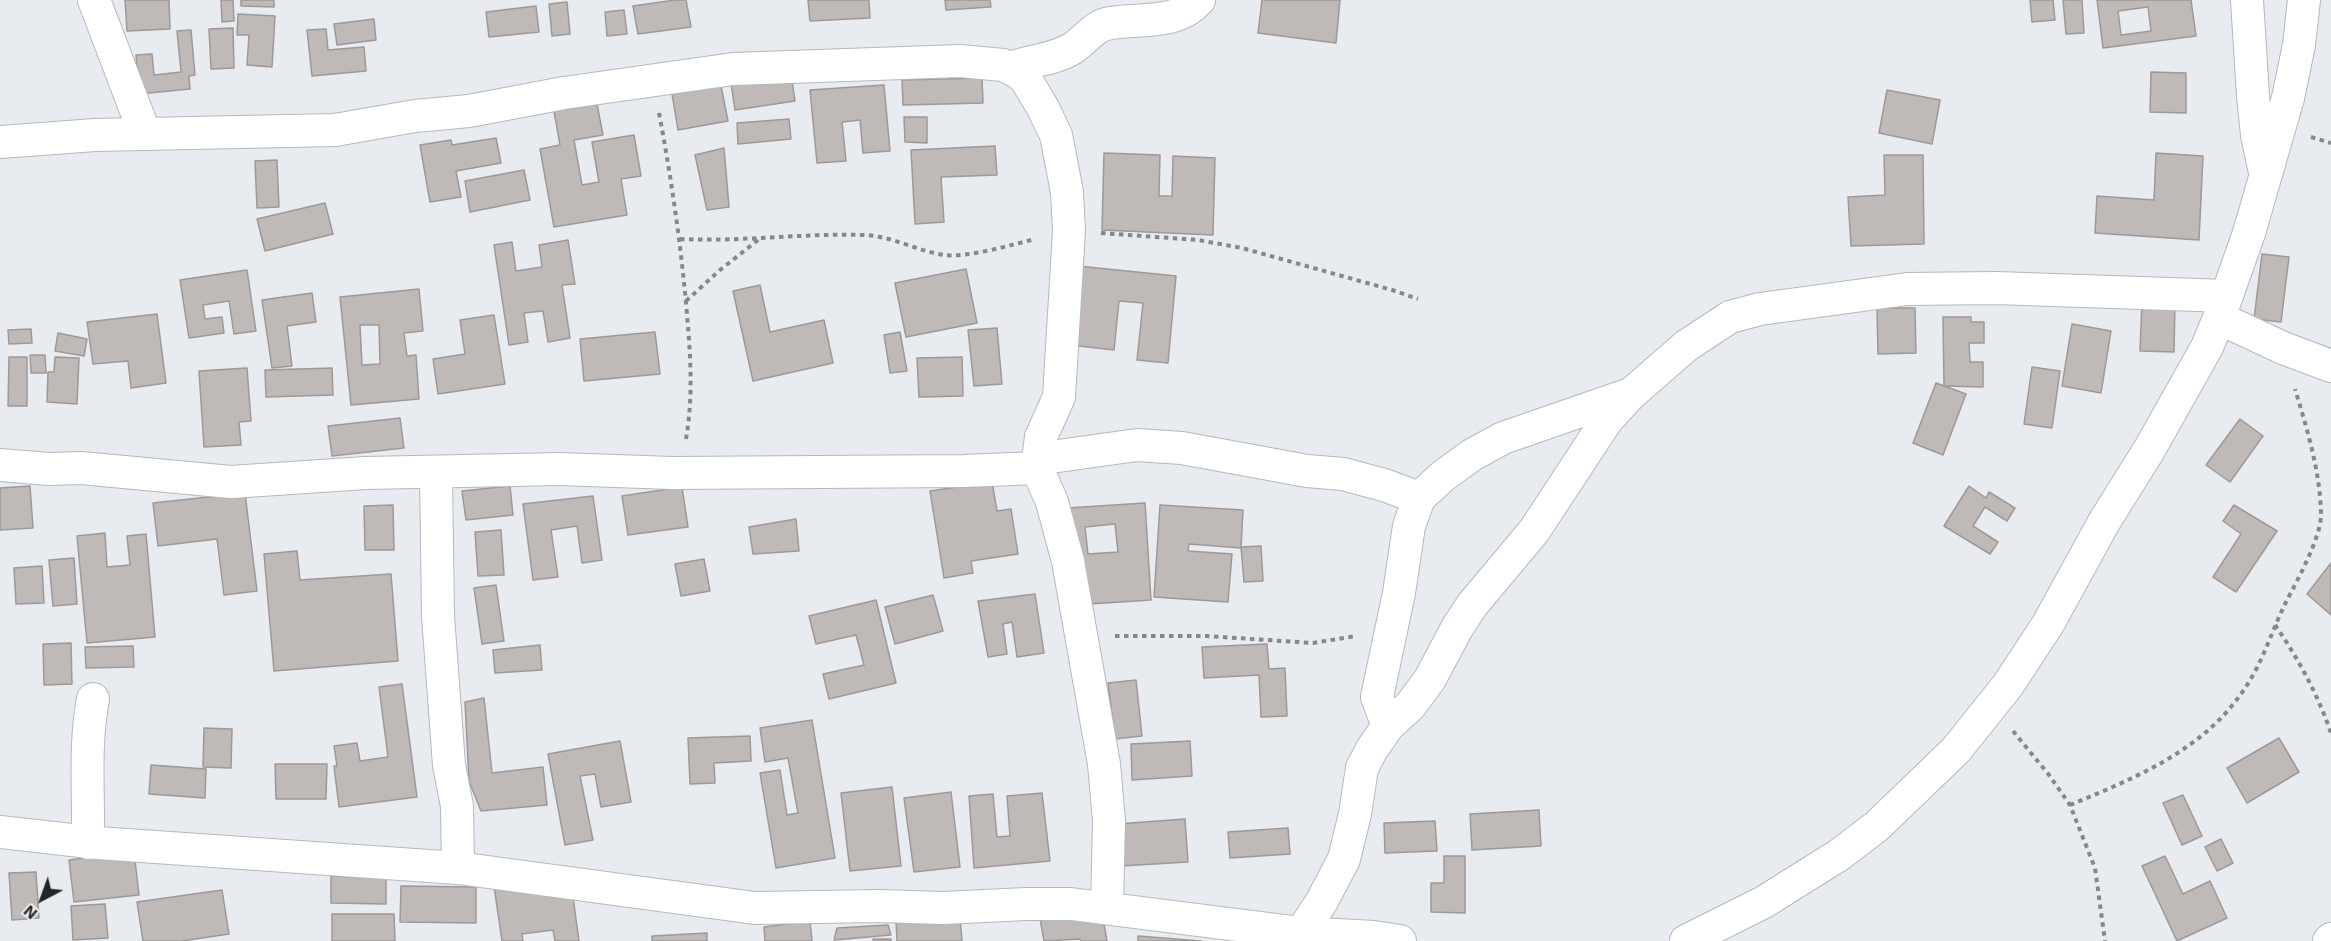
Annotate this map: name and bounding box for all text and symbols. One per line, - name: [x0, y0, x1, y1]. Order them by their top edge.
- north arrow: [12, 869, 72, 929]
- text: N: [19, 902, 40, 924]

